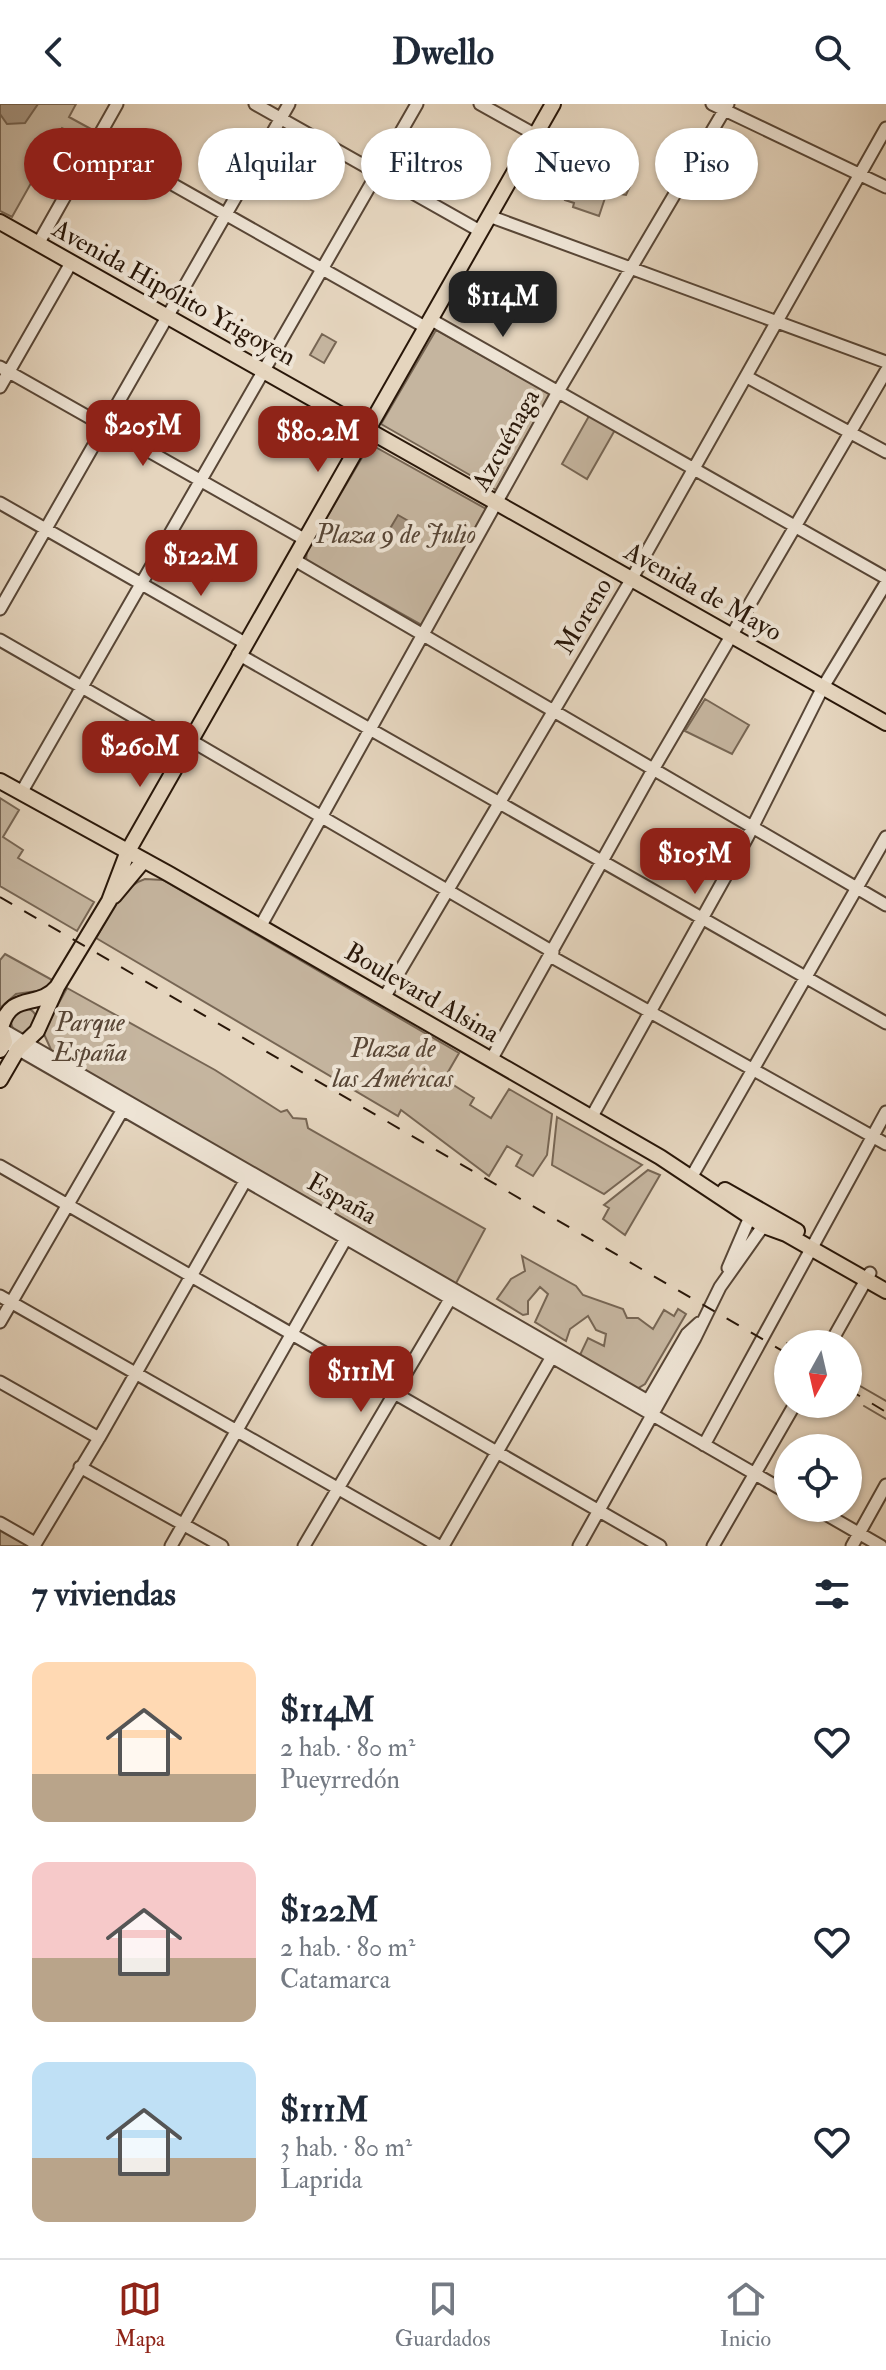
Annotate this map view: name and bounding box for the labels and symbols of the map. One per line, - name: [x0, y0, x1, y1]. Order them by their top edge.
- street label: Avenida Hipólito Yrigoyen: [45, 212, 301, 374]
- pin: $114M: [447, 271, 559, 339]
- street label: Azcuénaga: [464, 383, 547, 497]
- pin: $205M: [87, 400, 199, 468]
- pin: $80.2M: [253, 406, 383, 474]
- park label: Plaza 9 de Julio: [315, 519, 476, 551]
- pin: $122M: [145, 530, 257, 598]
- street label: Avenida de Mayo: [618, 535, 787, 648]
- street label: Moreno: [549, 572, 619, 660]
- pin: $260M: [84, 721, 196, 789]
- pin: $105M: [639, 828, 751, 896]
- street label: Boulevard Alsina: [339, 936, 505, 1050]
- park label: Parque España: [51, 1007, 127, 1069]
- park label: Plaza de las Américas: [332, 1033, 454, 1095]
- street label: España: [301, 1166, 383, 1233]
- north arrow: [774, 1330, 862, 1418]
- pin: $111M: [305, 1346, 417, 1414]

